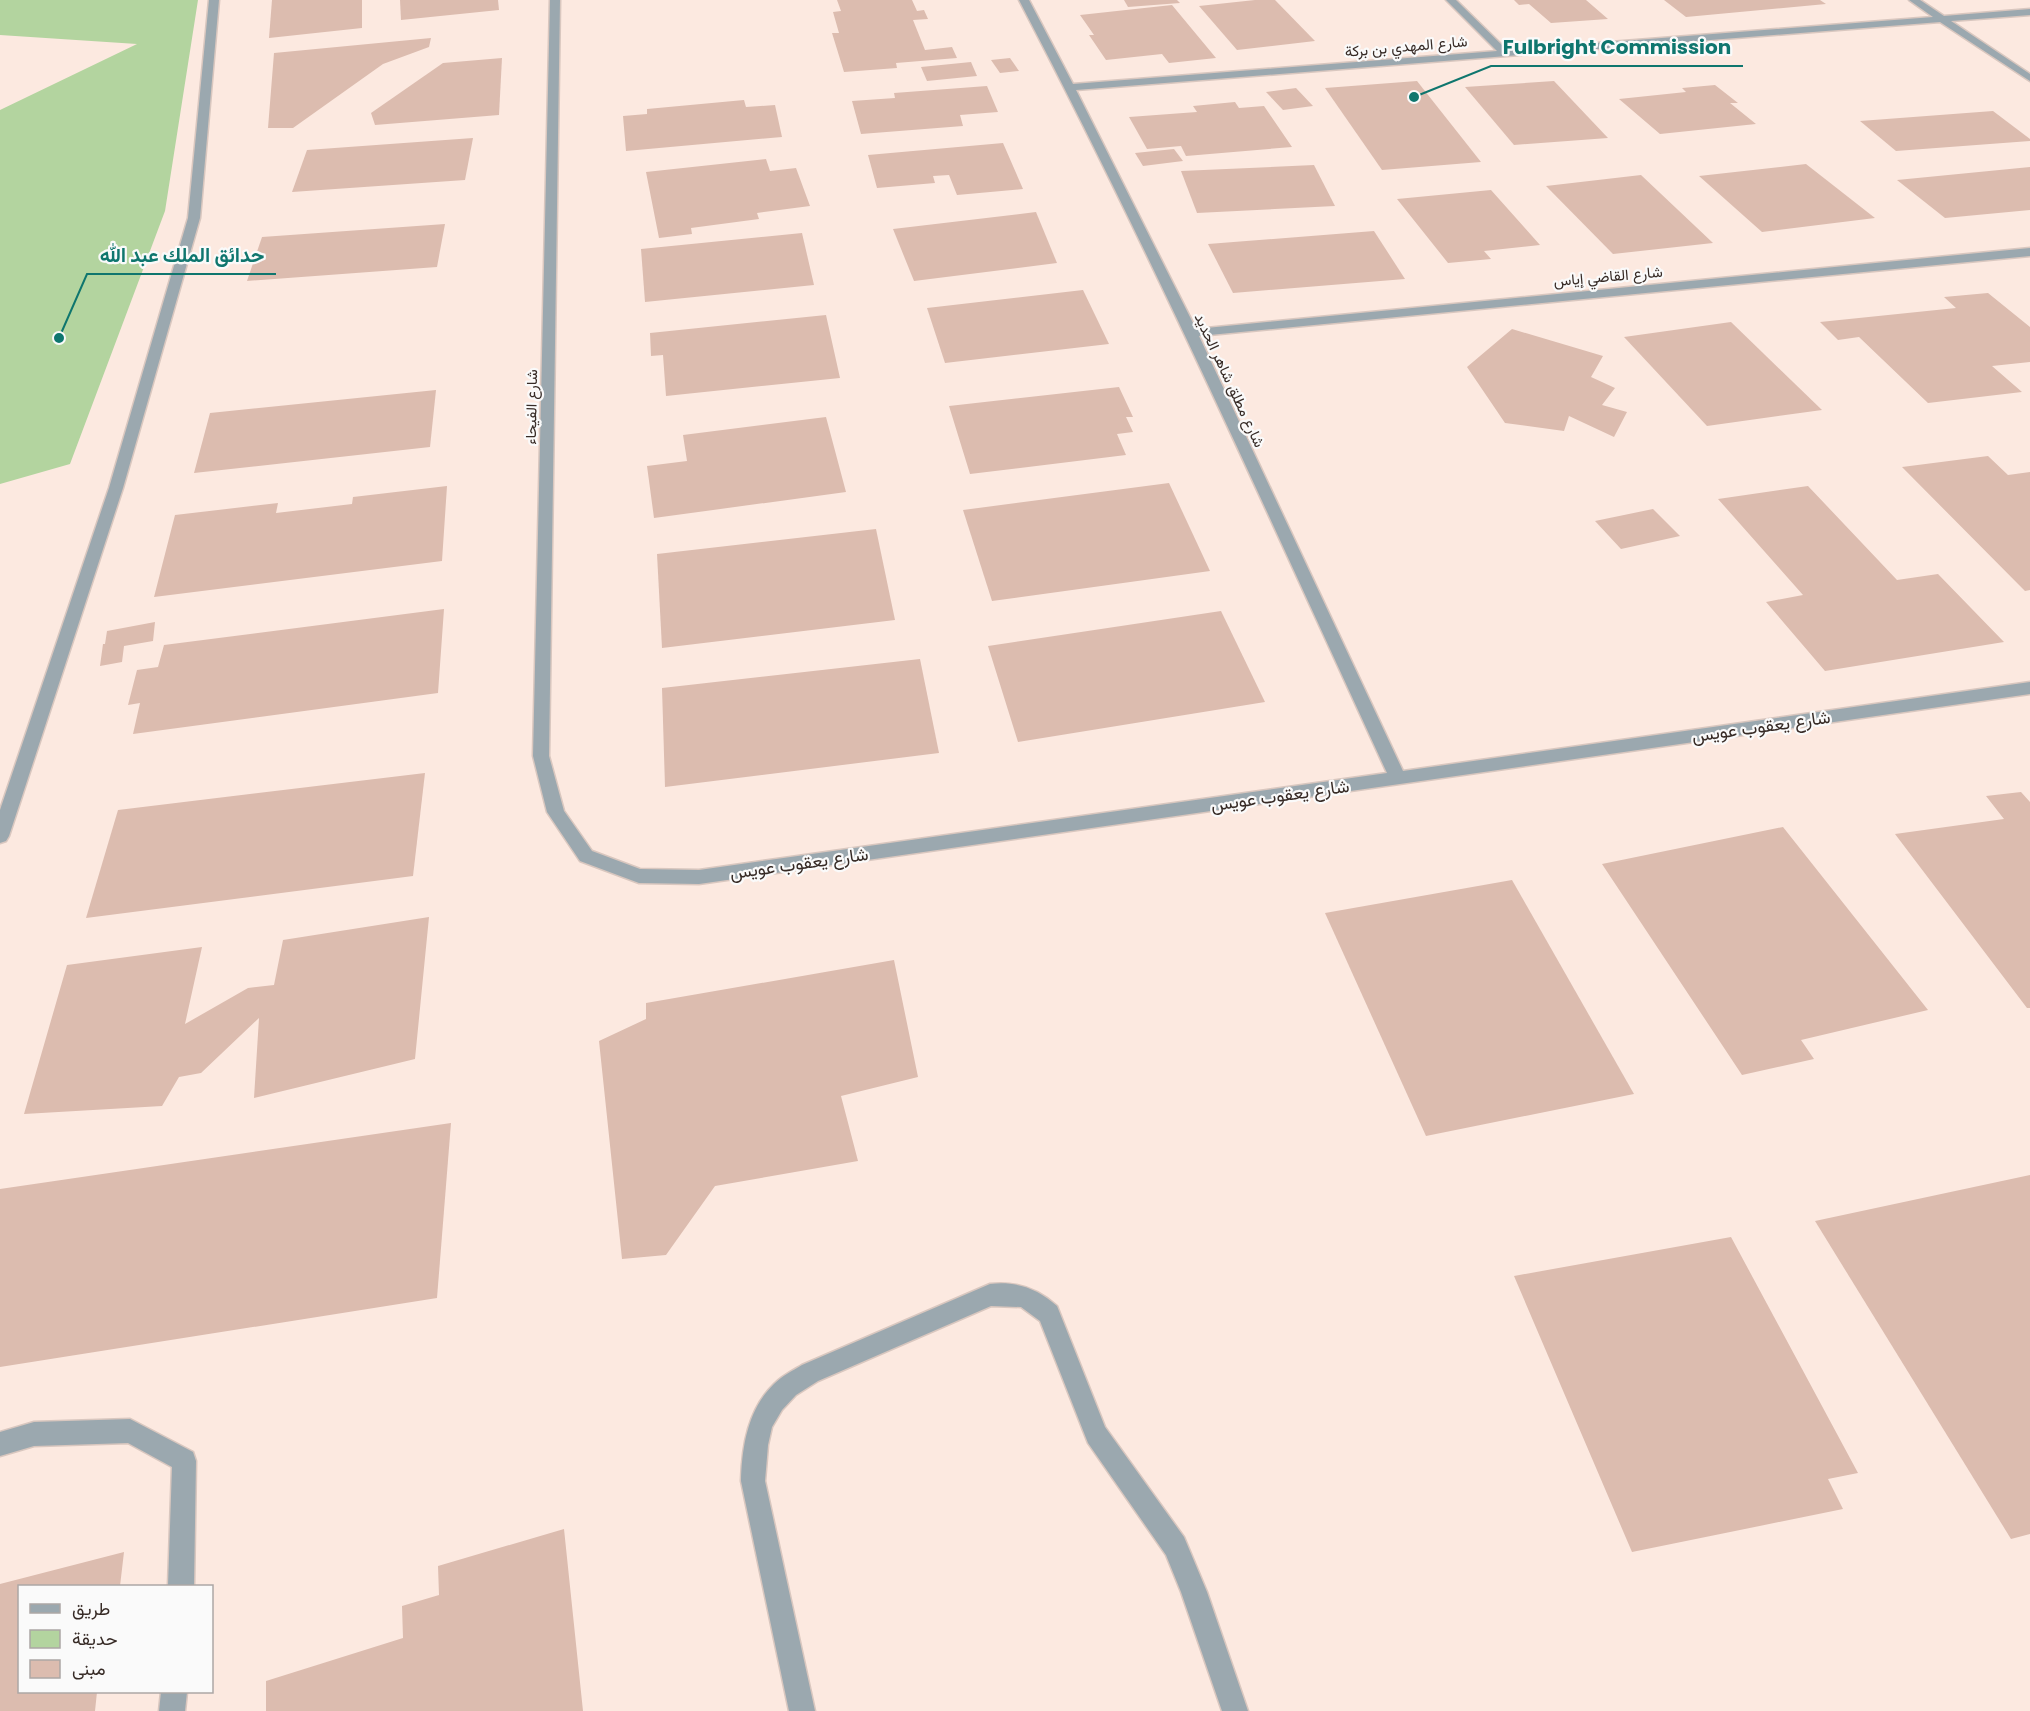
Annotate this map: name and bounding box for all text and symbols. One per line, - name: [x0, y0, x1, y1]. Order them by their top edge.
- callout: Fulbright Commission: [1491, 28, 1743, 66]
- street label: شارع المهدي بن بركة: [1344, 30, 1469, 65]
- text: Fulbright Commission: [1503, 33, 1731, 61]
- callout: حدائق الملك عبد الله: [87, 236, 276, 274]
- text: حدائق الملك عبد الله: [100, 241, 264, 269]
- street label: شارع القاضي إياس: [1553, 261, 1664, 294]
- street label: شارع مطلق شاهر الحديد: [1189, 309, 1270, 451]
- street label: شارع الفيحاء: [520, 369, 543, 445]
- street label: شارع يعقوب عويس: [1690, 704, 1832, 748]
- street label: شارع يعقوب عويس: [1209, 773, 1351, 817]
- street label: شارع يعقوب عويس: [728, 841, 870, 885]
- legend: [18, 1585, 213, 1693]
- text: طريق: [72, 1596, 110, 1621]
- text: حديقة: [72, 1626, 118, 1651]
- text: مبنى: [72, 1656, 106, 1681]

